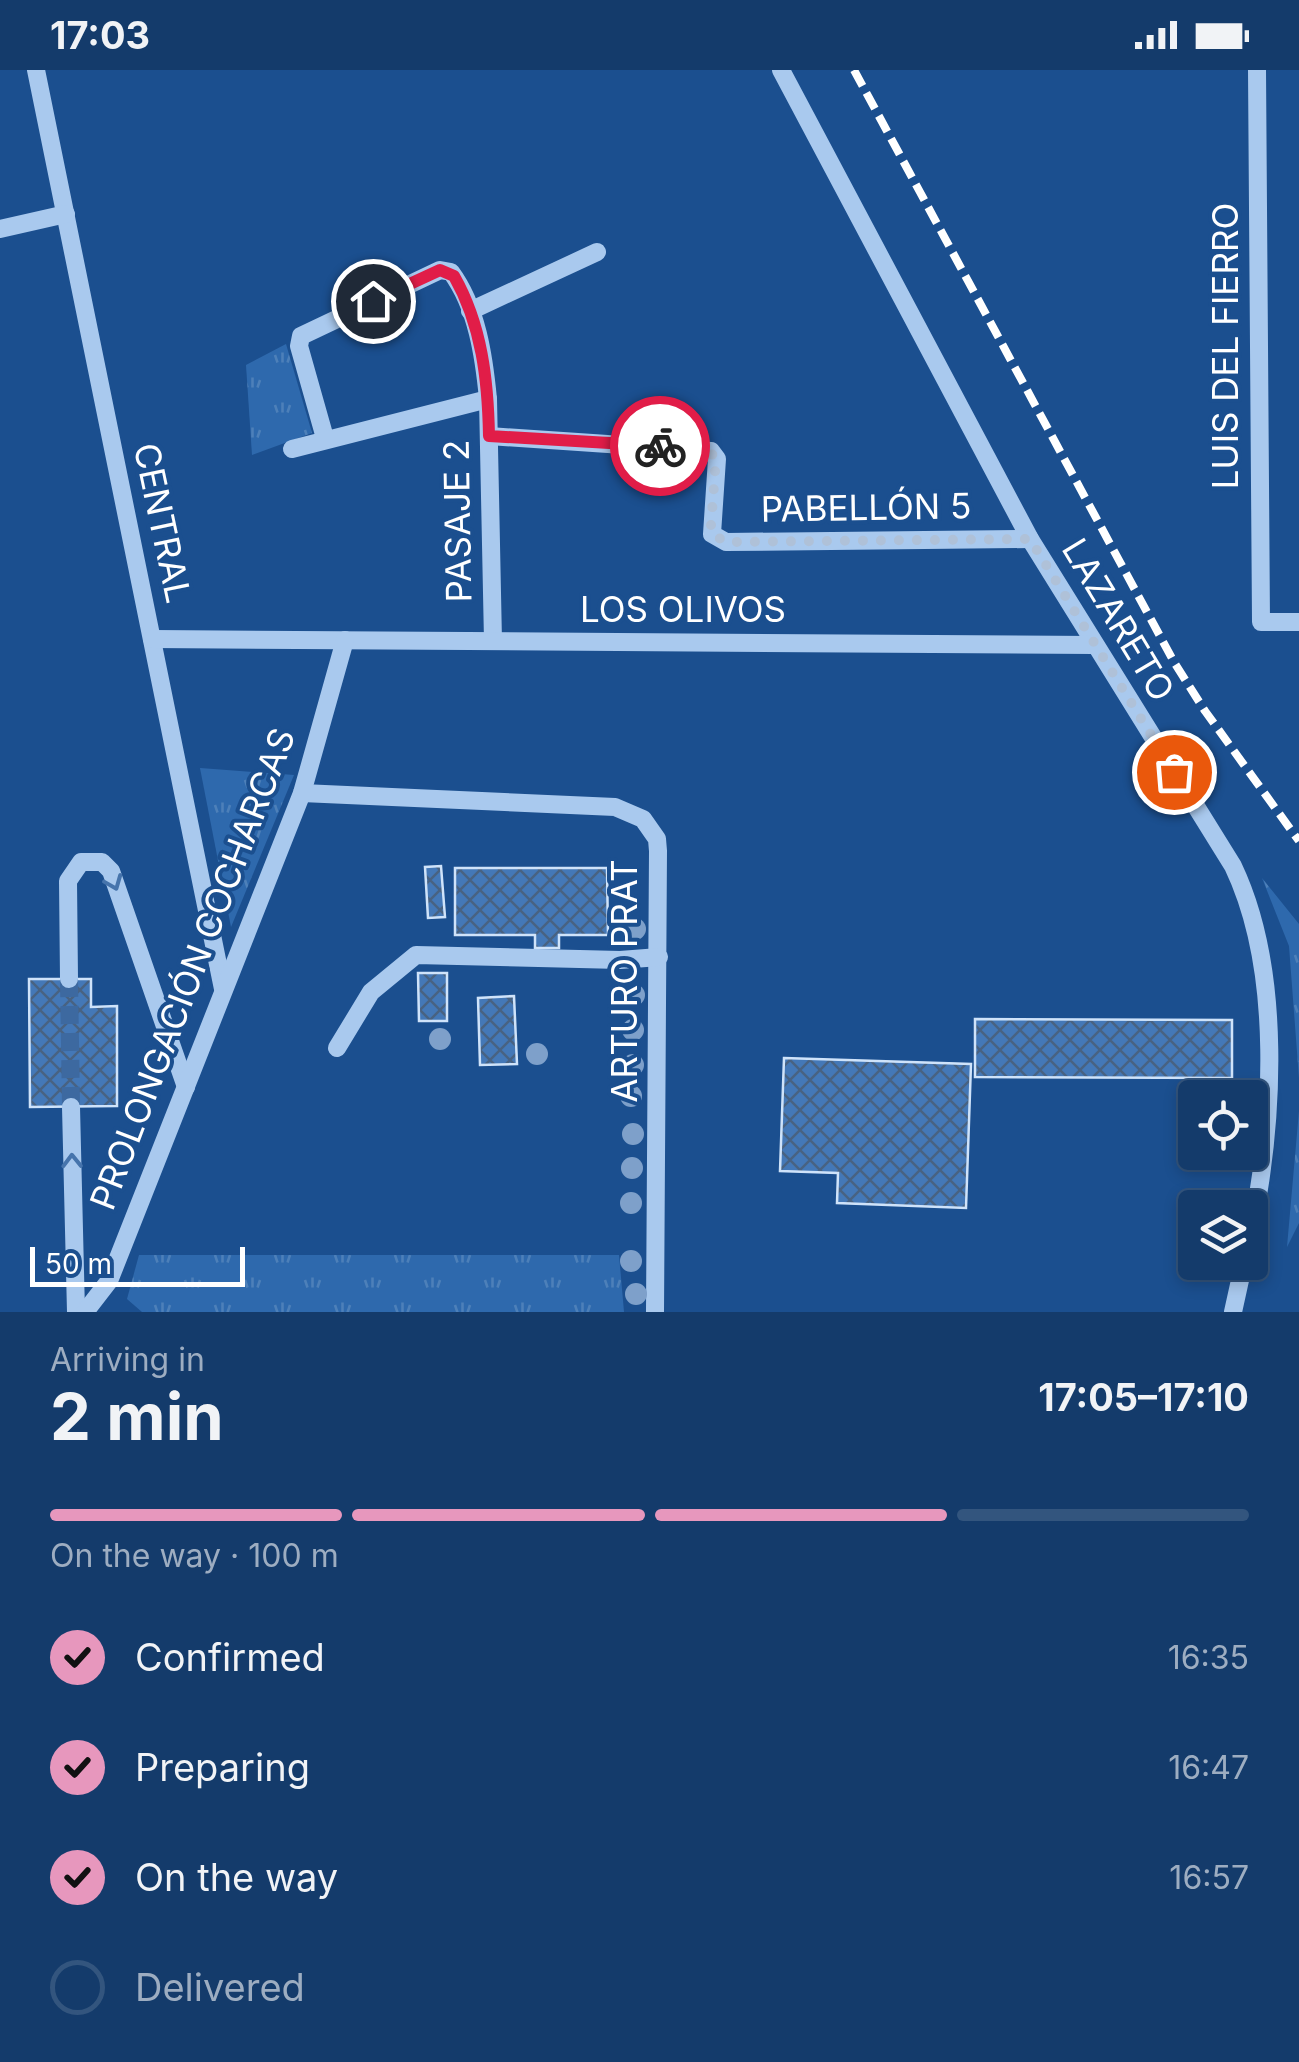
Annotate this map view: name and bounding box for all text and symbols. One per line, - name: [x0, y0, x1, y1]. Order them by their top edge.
- text: 17:03: [50, 12, 150, 58]
- street label: LUIS DEL FIERRO: [1204, 203, 1246, 489]
- pin: [331, 259, 416, 344]
- icon: home: [346, 274, 401, 329]
- courier: [610, 396, 710, 496]
- icon: bike: [633, 419, 688, 474]
- street label: CENTRAL: [126, 439, 200, 606]
- street label: PASAJE 2: [435, 439, 479, 603]
- street label: PABELLÓN 5: [760, 484, 972, 530]
- street label: LAZARETO: [1054, 531, 1184, 708]
- street label: LOS OLIVOS: [580, 588, 786, 630]
- street label: PROLONGACIÓN COCHARCAS: [81, 722, 303, 1215]
- pin: [1132, 730, 1217, 815]
- icon: bag: [1147, 745, 1202, 800]
- street label: ARTURO PRAT: [603, 859, 645, 1103]
- one-way arrow: [102, 873, 122, 891]
- map controls: [1178, 1080, 1268, 1280]
- button: locate: [1178, 1080, 1268, 1170]
- one-way arrow: [61, 1152, 83, 1168]
- button: layers: [1178, 1190, 1268, 1280]
- scale bar: [30, 1242, 245, 1286]
- text: 50 m: [45, 1247, 112, 1281]
- text: Arriving in: [50, 1340, 205, 1379]
- text: 17:05–17:10: [1038, 1374, 1249, 1420]
- text: 2 min: [50, 1377, 224, 1456]
- text: On the way · 100 m: [50, 1536, 339, 1575]
- icon: check: [50, 1630, 105, 1685]
- text: Confirmed: [135, 1634, 325, 1680]
- text: 16:35: [1168, 1638, 1249, 1677]
- icon: check: [50, 1740, 105, 1795]
- text: Preparing: [135, 1744, 310, 1790]
- text: 16:47: [1168, 1748, 1249, 1787]
- icon: check: [50, 1850, 105, 1905]
- text: On the way: [135, 1854, 338, 1900]
- text: 16:57: [1169, 1858, 1249, 1897]
- text: Delivered: [135, 1964, 305, 2010]

